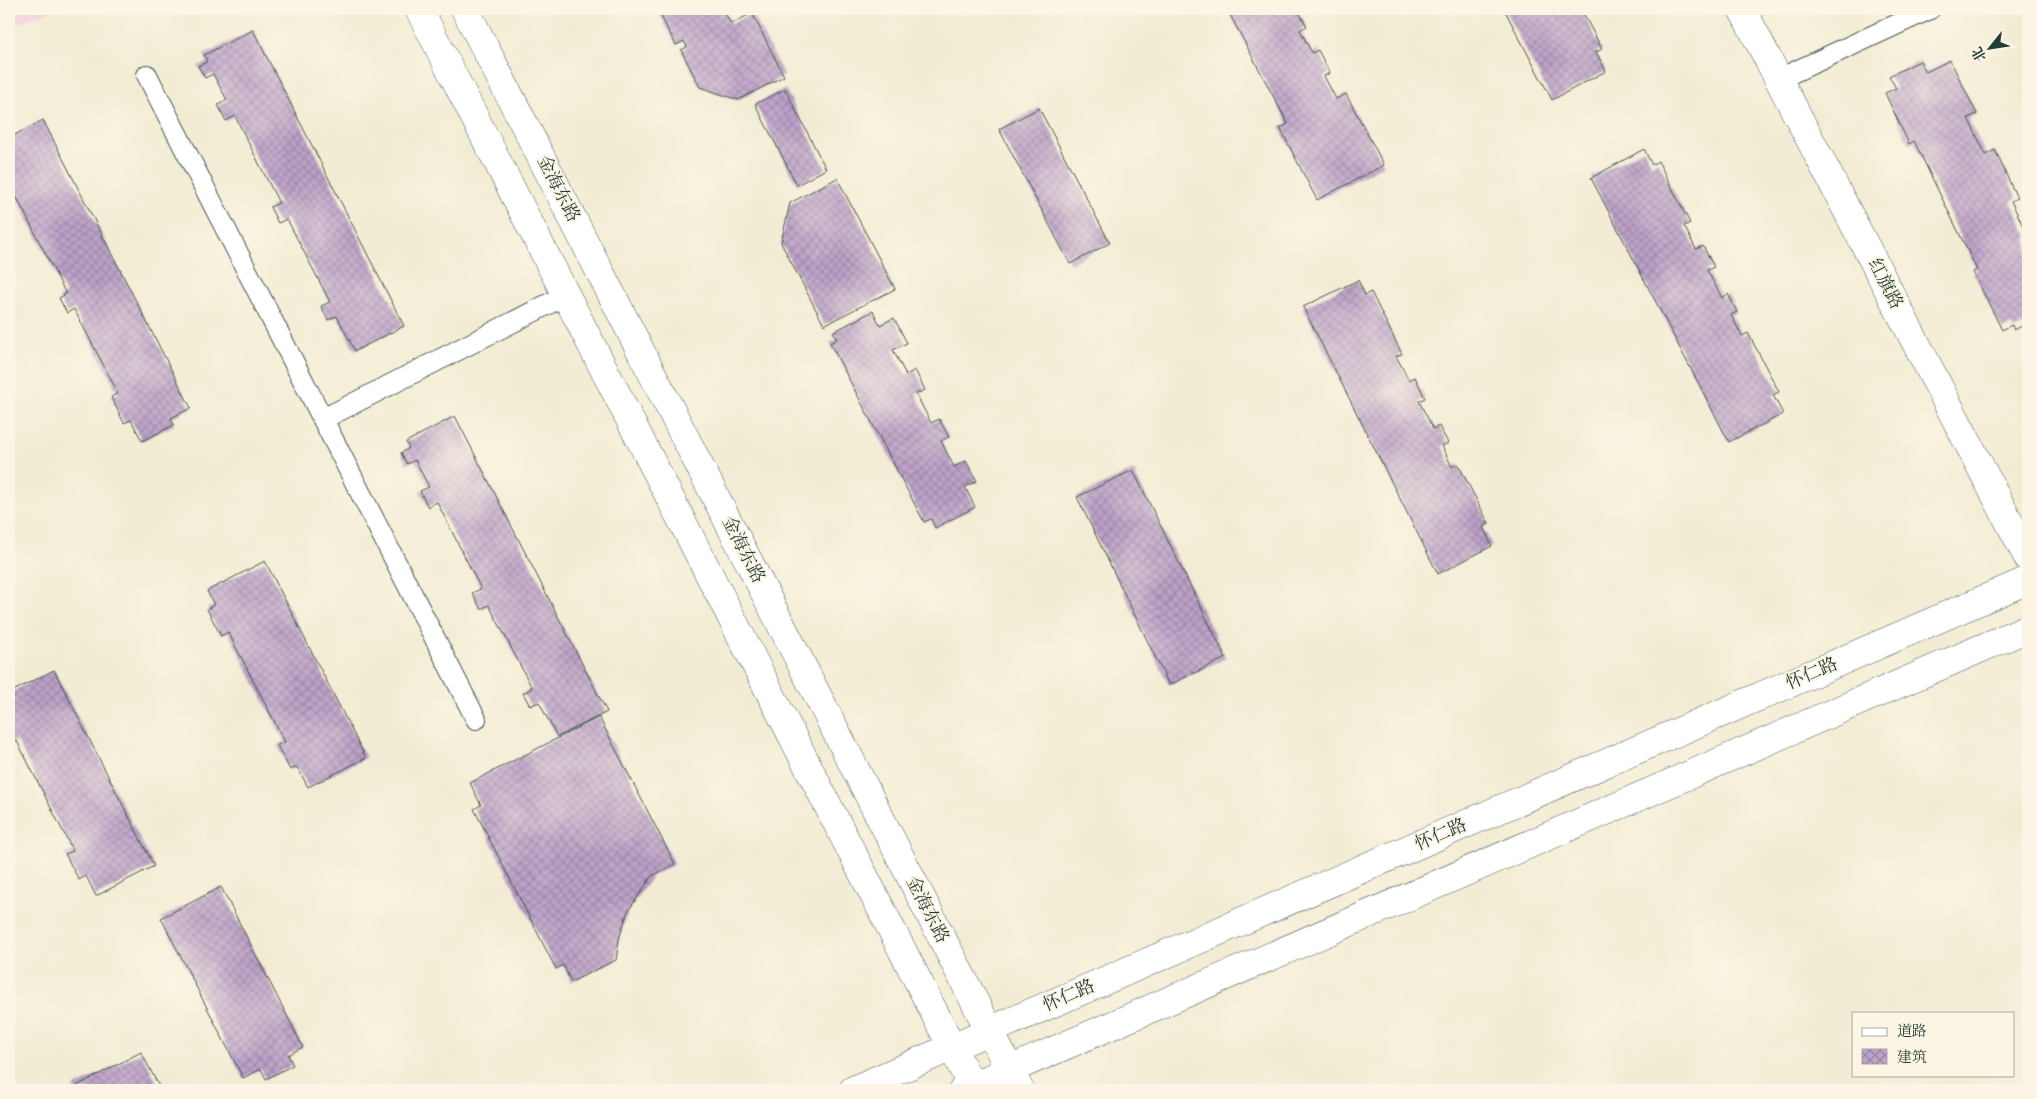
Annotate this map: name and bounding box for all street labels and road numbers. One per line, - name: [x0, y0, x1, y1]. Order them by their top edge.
- street label: 金海东路: [534, 152, 584, 225]
- street label: 红旗路: [1865, 255, 1907, 312]
- street label: 金海东路: [719, 513, 769, 586]
- street label: 怀仁路: [1783, 653, 1840, 693]
- street label: 怀仁路: [1412, 814, 1469, 854]
- street label: 金海东路: [903, 873, 953, 946]
- street label: 怀仁路: [1040, 975, 1097, 1015]

